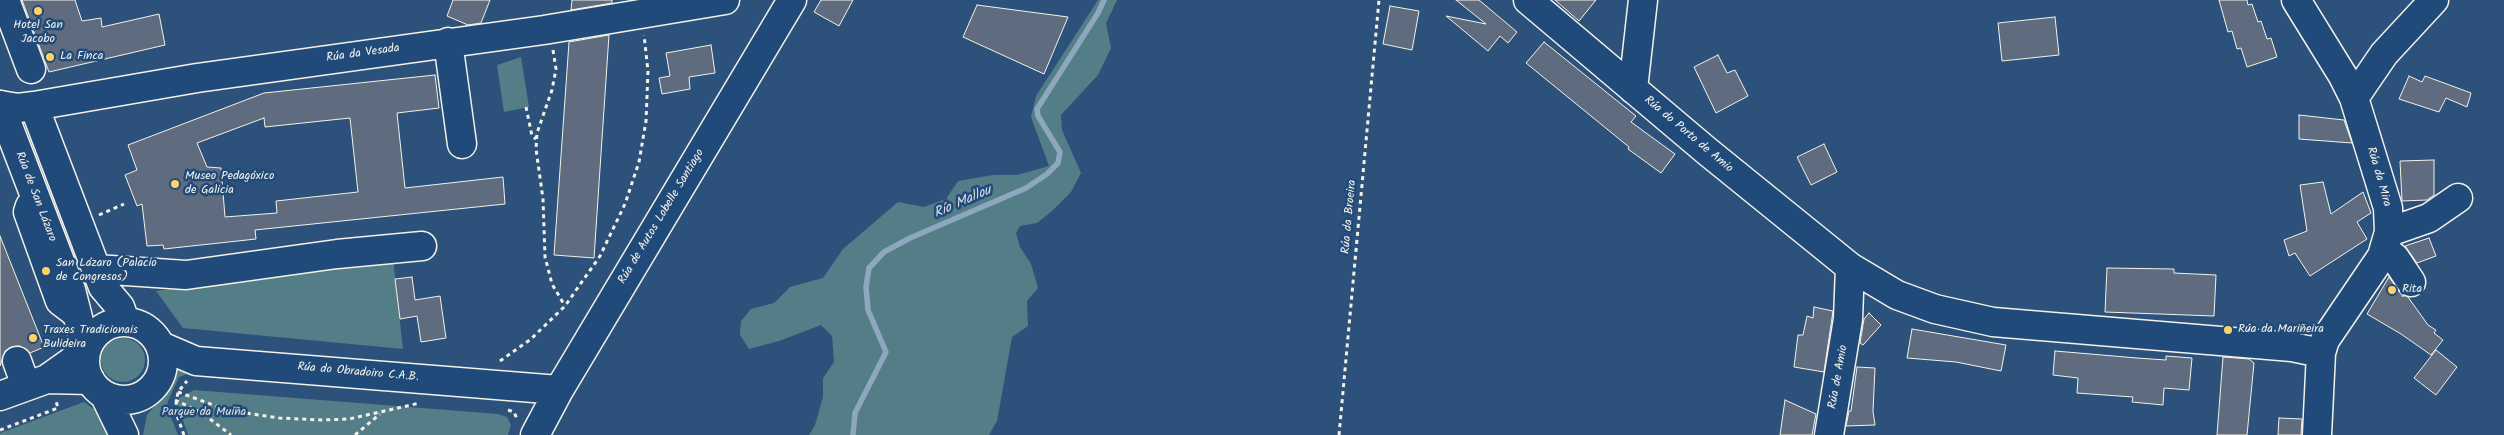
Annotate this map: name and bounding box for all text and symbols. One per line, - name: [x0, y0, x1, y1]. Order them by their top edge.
- marker: Hotel San Jacobo: [32, 5, 44, 17]
- place label: Hotel San Jacobo: [13, 19, 63, 47]
- street label: Rúa da Vesada: [325, 42, 401, 66]
- place label: La Finca: [60, 50, 103, 64]
- marker: La Finca: [44, 51, 56, 63]
- street label: Rúa do Porto de Amio: [1641, 94, 1735, 176]
- street label: Rúa da Mira: [2363, 145, 2393, 209]
- street label: Rúa de Autos Lobelle Santiago: [616, 147, 708, 287]
- street label: Rúa de San Lázaro: [11, 150, 59, 244]
- place label: Museo Pedagóxico de Galicia: [185, 170, 274, 198]
- marker: Museo Pedagóxico de Galicia: [169, 178, 181, 190]
- street label: Rúa da Broeira: [1340, 179, 1360, 255]
- water label: Río Mallou: [932, 183, 994, 223]
- place label: San Lázaro (Palacio de Congresos): [56, 257, 157, 285]
- marker: San Lázaro (Palacio de Congresos): [40, 265, 52, 277]
- place label: Rita: [2402, 283, 2422, 297]
- marker: Rita: [2386, 284, 2398, 296]
- place label: Rúa da Mariñeira: [2238, 323, 2324, 337]
- place label: Traxes Tradicionais Bulideira: [43, 324, 138, 352]
- marker: Rúa da Mariñeira: [2222, 324, 2234, 336]
- marker: Traxes Tradicionais Bulideira: [27, 332, 39, 344]
- street label: Rúa de Amio: [1826, 344, 1852, 410]
- street label: Rúa do Obradoiro C.A.B.: [297, 361, 419, 385]
- park label: Parque da Muíña: [162, 406, 246, 420]

